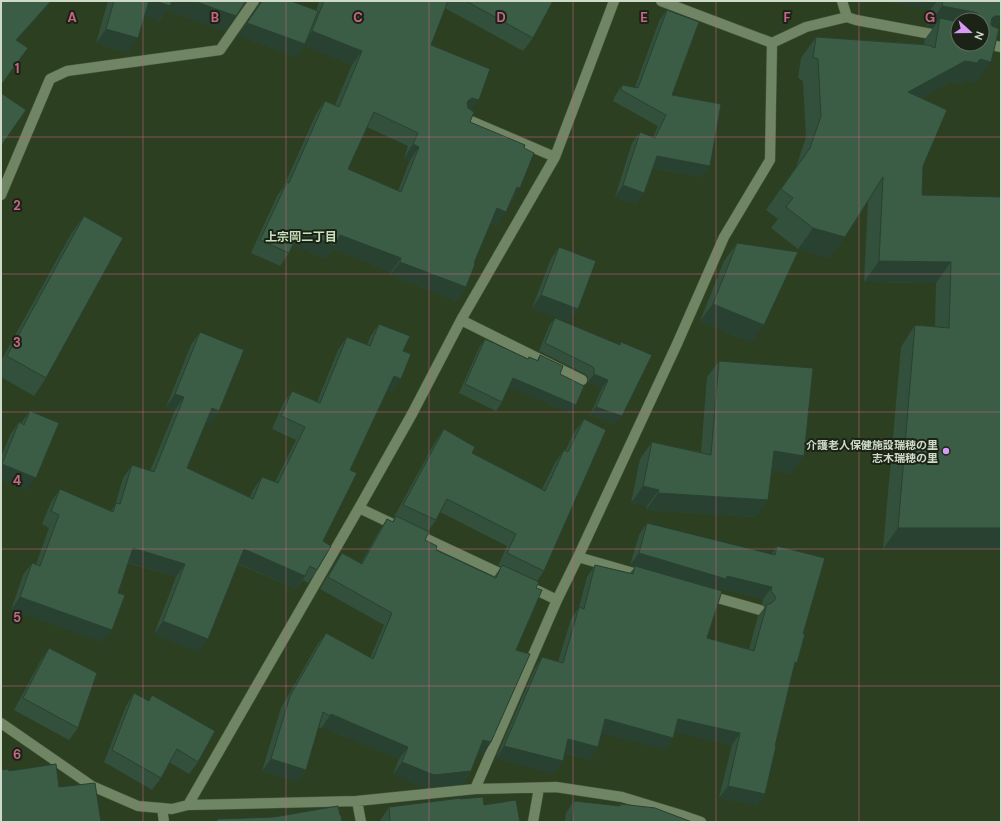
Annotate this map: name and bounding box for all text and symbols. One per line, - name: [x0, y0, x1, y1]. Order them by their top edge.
- text: A: [67, 9, 77, 26]
- text: B: [211, 9, 219, 26]
- text: C: [353, 9, 363, 26]
- text: D: [496, 9, 506, 26]
- text: E: [640, 9, 648, 26]
- text: F: [783, 9, 791, 26]
- text: G: [925, 9, 935, 26]
- north arrow: [950, 12, 990, 52]
- text: N: [971, 29, 987, 42]
- text: 1: [15, 60, 19, 77]
- text: 2: [13, 197, 21, 214]
- district label: 上宗岡二丁目: [265, 229, 337, 245]
- text: 3: [13, 334, 21, 351]
- place label: 介護老人保健施設瑞穂の里 志木瑞穂の里: [806, 438, 938, 465]
- marker: 介護老人保健施設瑞穂の里 志木瑞穂の里: [941, 446, 951, 456]
- text: 4: [13, 472, 21, 489]
- text: 5: [13, 609, 21, 626]
- text: 6: [13, 746, 21, 763]

